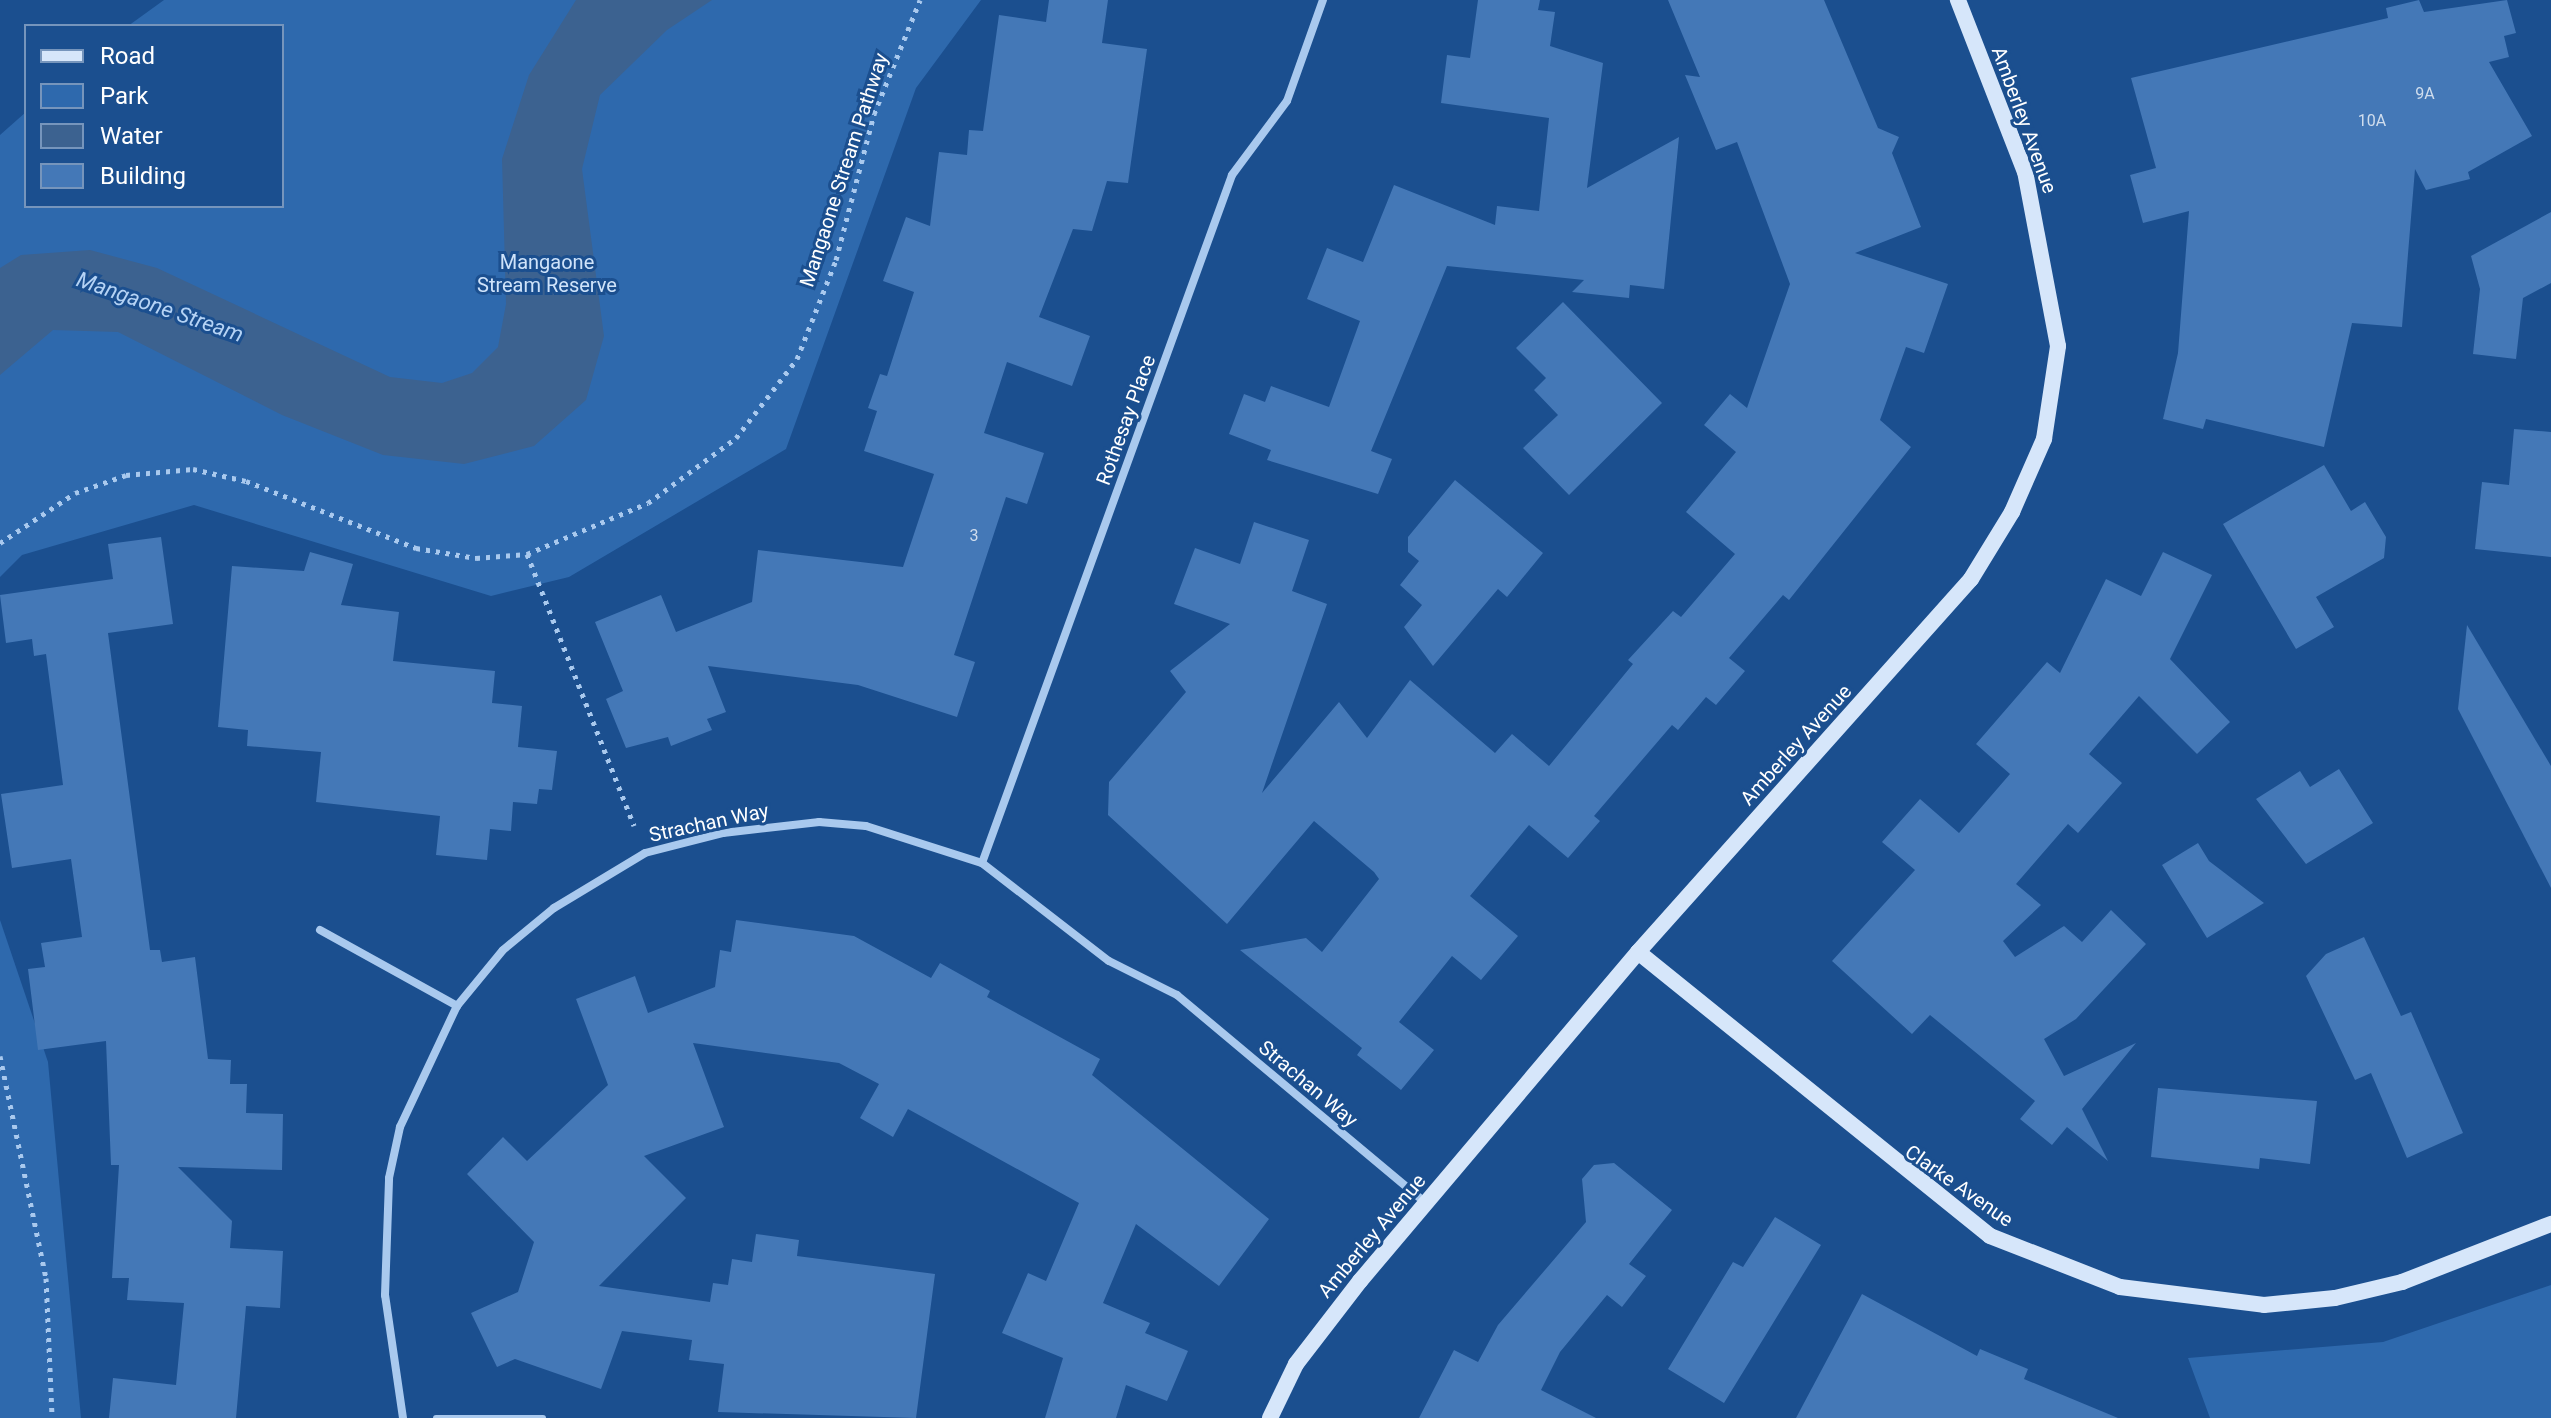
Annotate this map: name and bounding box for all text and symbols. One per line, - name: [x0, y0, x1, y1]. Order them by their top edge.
- legend: [24, 24, 284, 208]
- text: Road: [100, 42, 155, 70]
- street label: Amberley Avenue: [1986, 43, 2062, 197]
- street label: Mangaone Stream Pathway: [795, 50, 893, 290]
- text: Park: [100, 82, 148, 110]
- house number: 9A: [2415, 84, 2435, 104]
- house number: 10A: [2358, 111, 2386, 131]
- text: Water: [100, 122, 163, 150]
- text: Building: [100, 162, 186, 190]
- park label: Mangaone Stream Reserve: [477, 250, 617, 297]
- water label: Mangaone Stream: [73, 266, 247, 348]
- street label: Rothesay Place: [1091, 352, 1161, 488]
- house number: 3: [970, 526, 978, 546]
- street label: Amberley Avenue: [1735, 680, 1857, 810]
- street label: Strachan Way: [647, 799, 771, 847]
- street label: Strachan Way: [1254, 1036, 1362, 1132]
- street label: Clarke Avenue: [1900, 1140, 2018, 1232]
- street label: Amberley Avenue: [1313, 1169, 1431, 1303]

